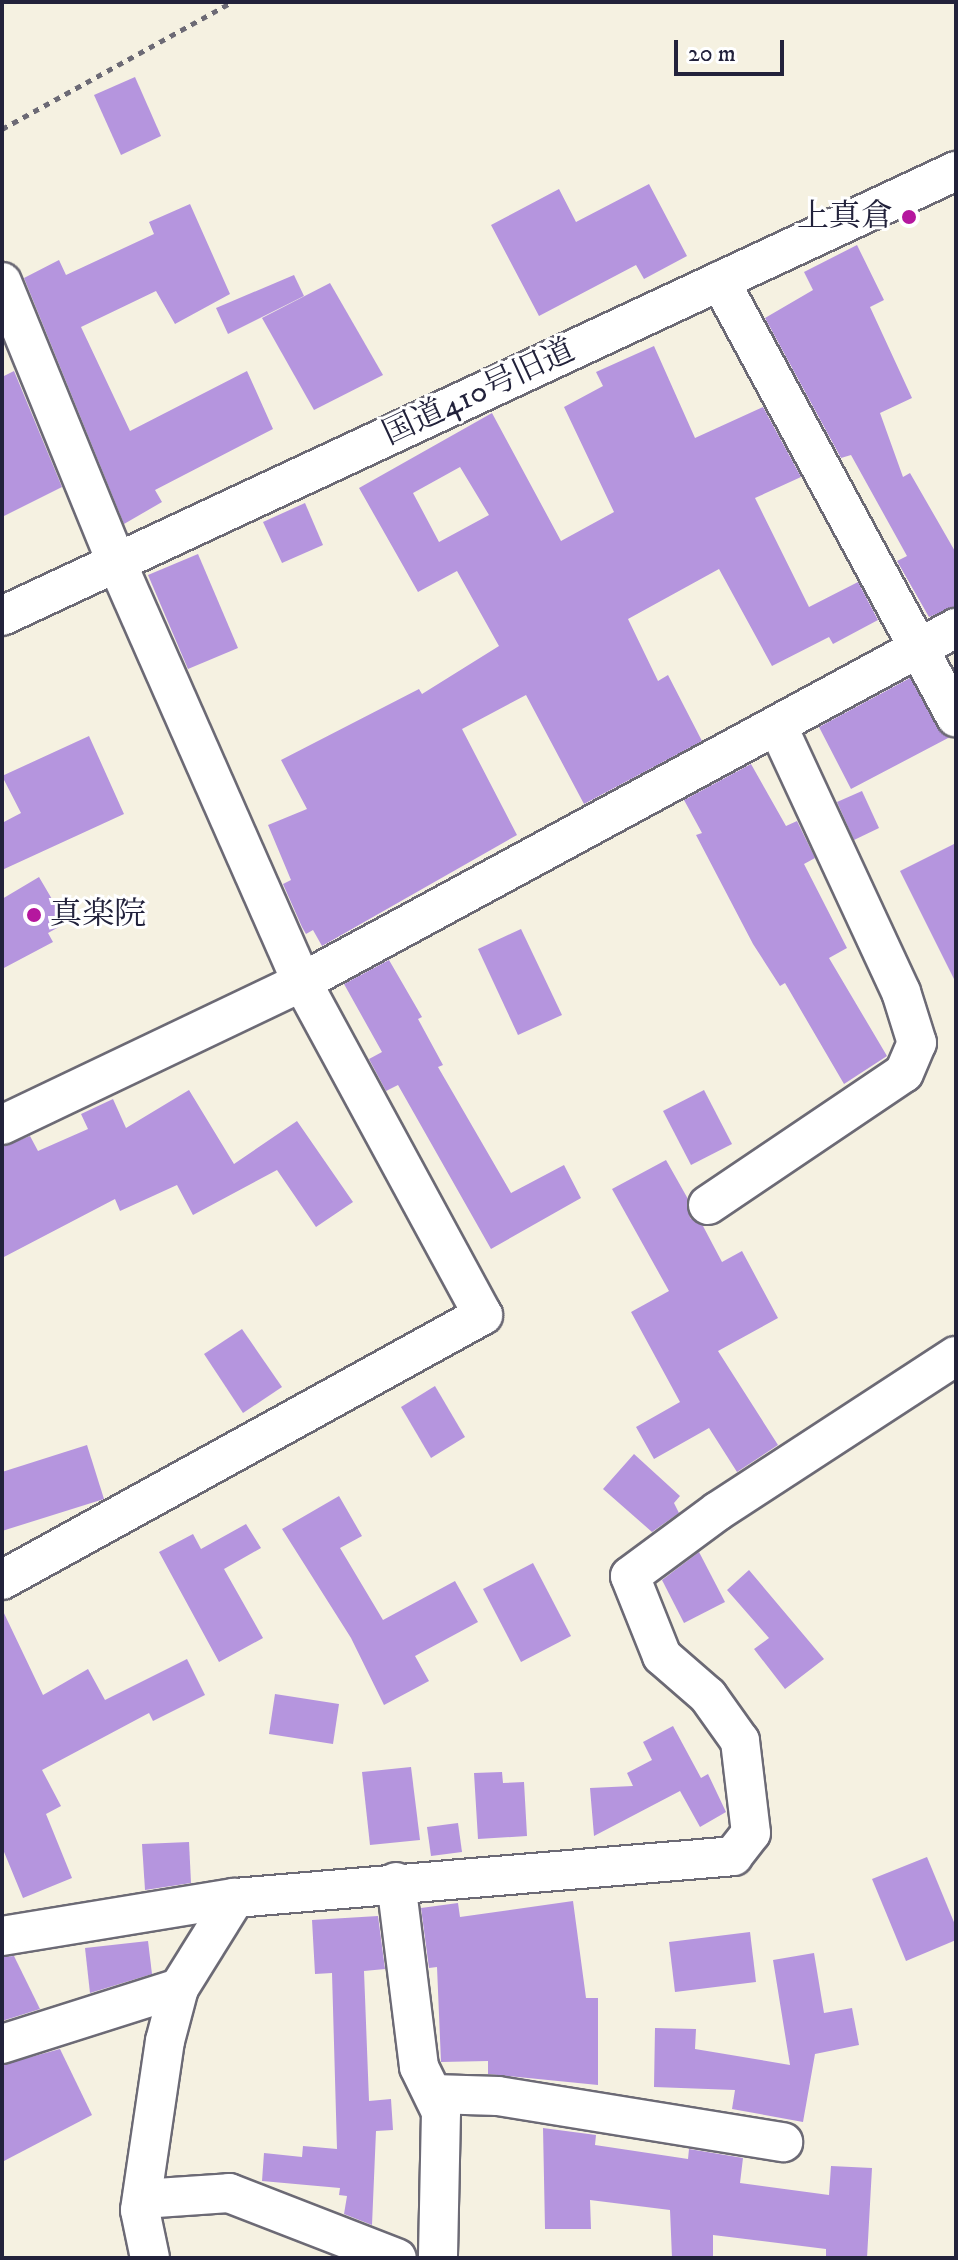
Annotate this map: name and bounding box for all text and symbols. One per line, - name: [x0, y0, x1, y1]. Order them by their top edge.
- scale bar: [678, 24, 788, 74]
- text: 20 m: [688, 39, 736, 69]
- place label: 上真倉: [797, 198, 893, 236]
- marker: 上真倉: [900, 208, 918, 226]
- street label: 国道410号旧道: [377, 332, 581, 454]
- place label: 真楽院: [50, 896, 146, 934]
- marker: 真楽院: [25, 906, 43, 924]

